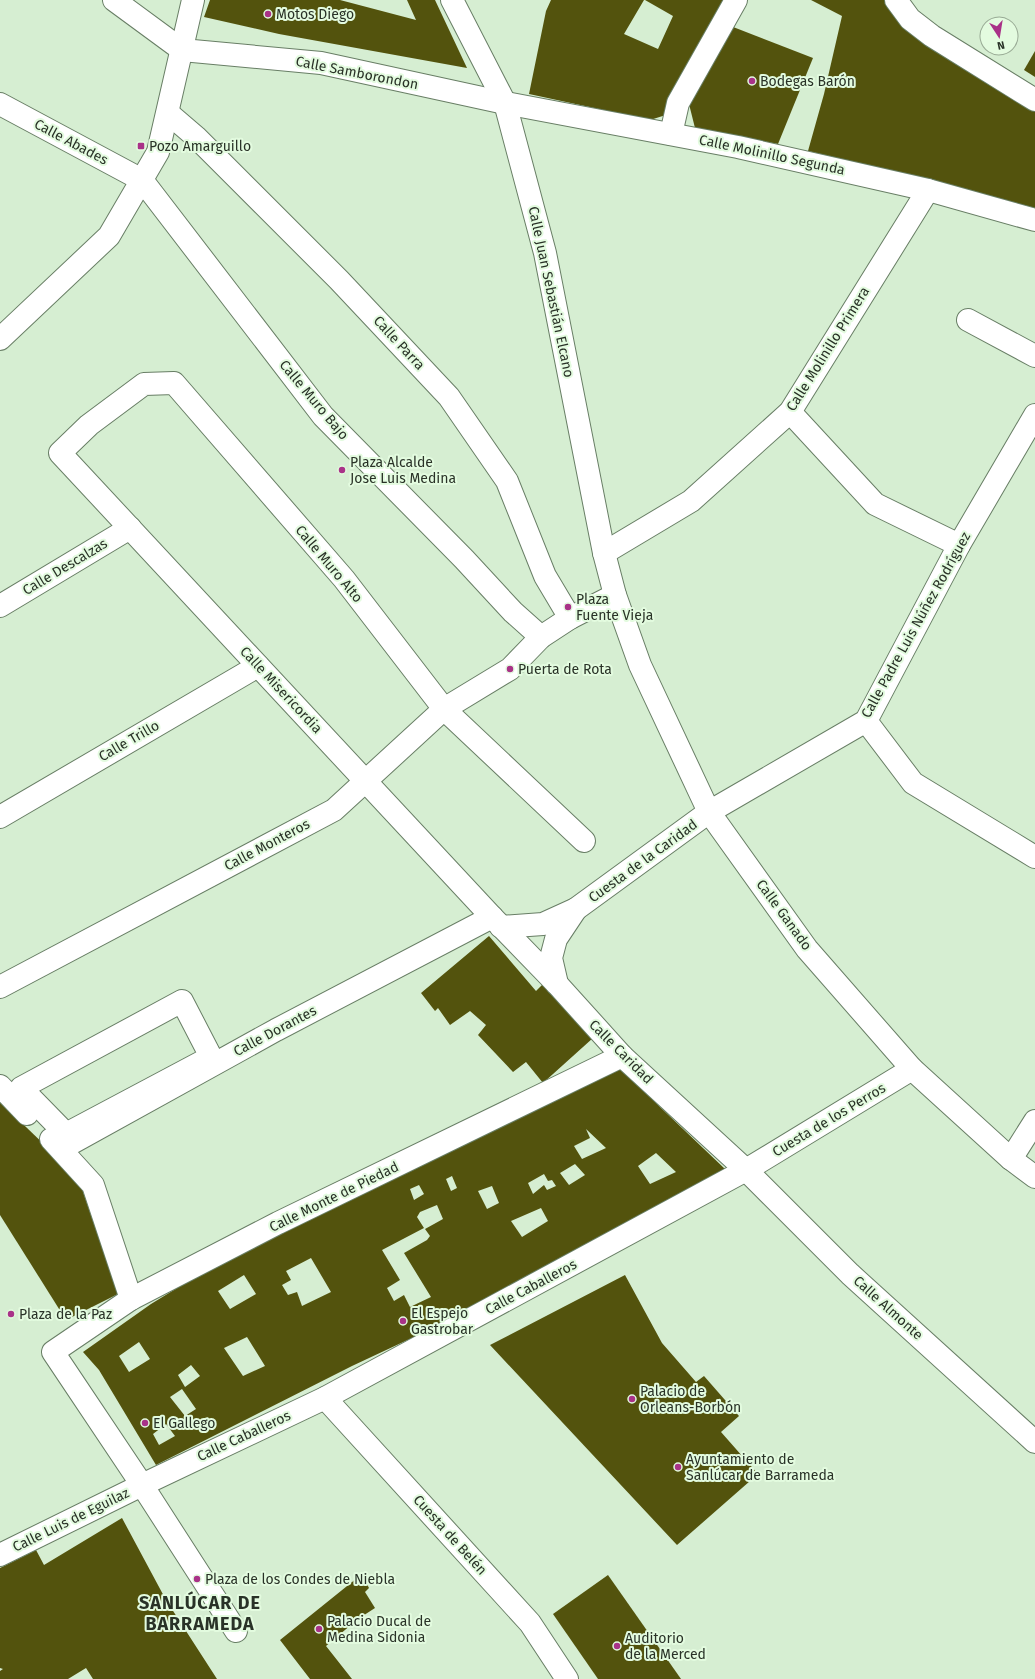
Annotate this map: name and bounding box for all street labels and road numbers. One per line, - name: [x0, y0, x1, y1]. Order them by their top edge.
- street label: Calle Samborondon: [294, 53, 420, 93]
- street label: Calle Abades: [31, 115, 111, 169]
- street label: Calle Molinillo Segunda: [698, 131, 846, 179]
- street label: Calle Juan Sebastián Elcano: [525, 205, 577, 379]
- street label: Calle Molinillo Primera: [783, 284, 873, 414]
- street label: Calle Parra: [370, 312, 428, 374]
- street label: Calle Muro Bajo: [276, 357, 352, 443]
- street label: Calle Muro Alto: [292, 522, 366, 606]
- street label: Calle Padre Luis Núñez Rodríguez: [858, 529, 974, 721]
- street label: Calle Descalzas: [19, 535, 111, 599]
- street label: Calle Misericordia: [236, 643, 326, 737]
- street label: Calle Trillo: [96, 717, 162, 765]
- street label: Calle Monteros: [221, 815, 313, 875]
- street label: Cuesta de la Caridad: [585, 816, 701, 906]
- street label: Calle Ganado: [753, 876, 815, 954]
- street label: Calle Dorantes: [231, 1002, 320, 1060]
- street label: Calle Caridad: [585, 1016, 657, 1088]
- street label: Cuesta de los Perros: [769, 1079, 889, 1160]
- street label: Calle Monte de Piedad: [267, 1158, 401, 1236]
- street label: Calle Caballeros: [482, 1256, 580, 1318]
- street label: Calle Almonte: [850, 1272, 926, 1344]
- street label: Calle Caballeros: [195, 1407, 294, 1465]
- street label: Calle Luis de Eguilaz: [10, 1484, 132, 1556]
- street label: Cuesta de Belén: [410, 1491, 490, 1579]

